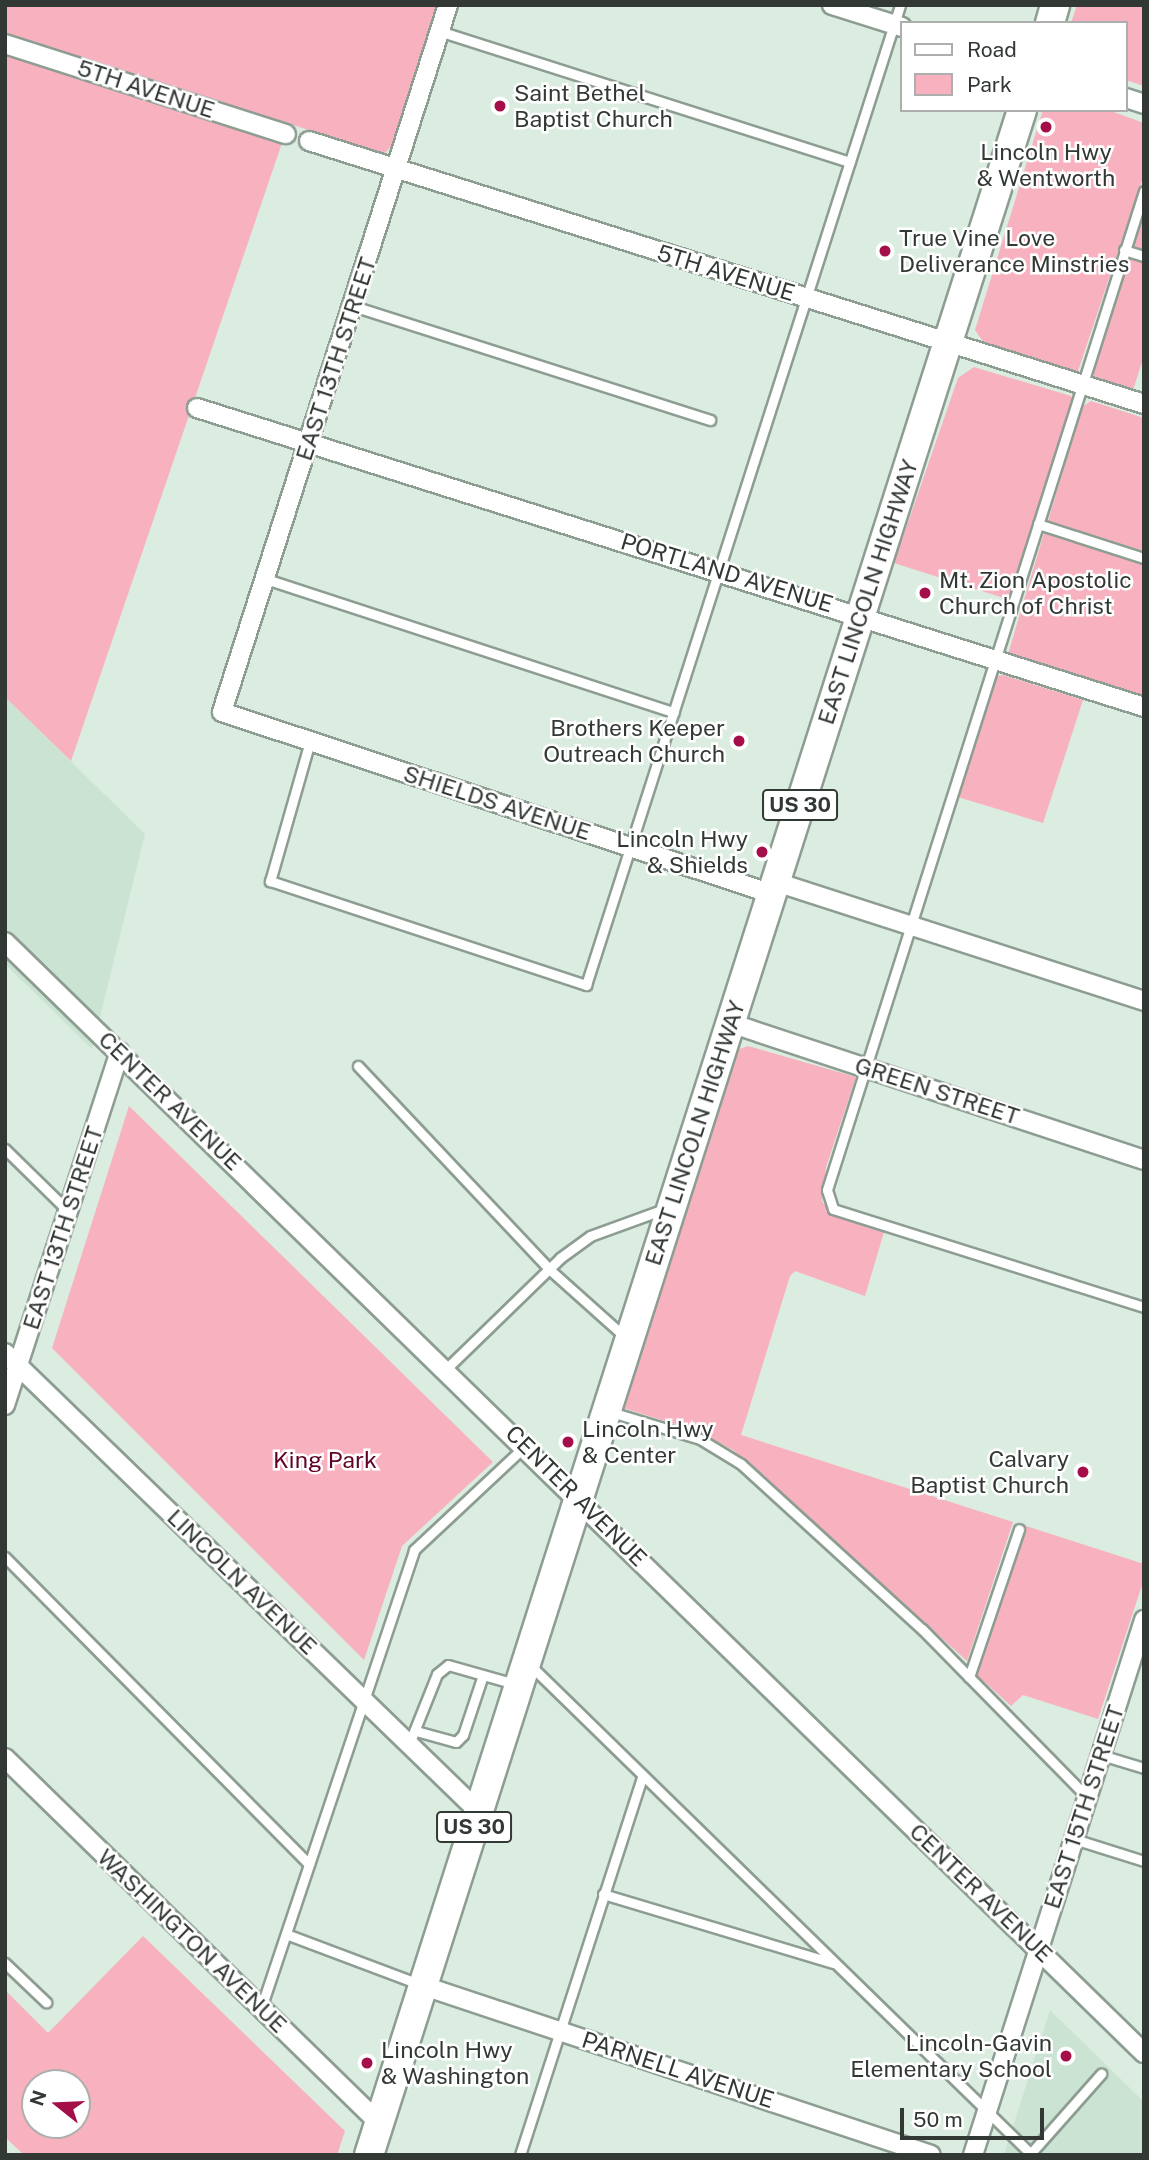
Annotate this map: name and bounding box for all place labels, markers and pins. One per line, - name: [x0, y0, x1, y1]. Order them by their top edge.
- place label: Saint Bethel Baptist Church: [514, 79, 673, 133]
- marker: Saint Bethel Baptist Church: [492, 98, 508, 114]
- marker: Lincoln Hwy & Wentworth: [1038, 119, 1054, 135]
- place label: Lincoln Hwy & Wentworth: [976, 138, 1116, 192]
- place label: True Vine Love Deliverance Minstries: [899, 224, 1130, 278]
- marker: True Vine Love Deliverance Minstries: [877, 243, 893, 259]
- place label: Mt. Zion Apostolic Church of Christ: [939, 566, 1132, 620]
- marker: Mt. Zion Apostolic Church of Christ: [917, 585, 933, 601]
- place label: Brothers Keeper Outreach Church: [543, 714, 725, 768]
- marker: Brothers Keeper Outreach Church: [731, 733, 747, 749]
- place label: Lincoln Hwy & Shields: [616, 825, 748, 879]
- marker: Lincoln Hwy & Shields: [754, 844, 770, 860]
- place label: Lincoln Hwy & Center: [582, 1415, 714, 1469]
- marker: Lincoln Hwy & Center: [560, 1434, 576, 1450]
- place label: Calvary Baptist Church: [910, 1445, 1069, 1499]
- marker: Calvary Baptist Church: [1075, 1464, 1091, 1480]
- place label: Lincoln-Gavin Elementary School: [850, 2029, 1052, 2083]
- place label: Lincoln Hwy & Washington: [381, 2036, 530, 2090]
- marker: Lincoln-Gavin Elementary School: [1058, 2048, 1074, 2064]
- marker: Lincoln Hwy & Washington: [359, 2055, 375, 2071]

